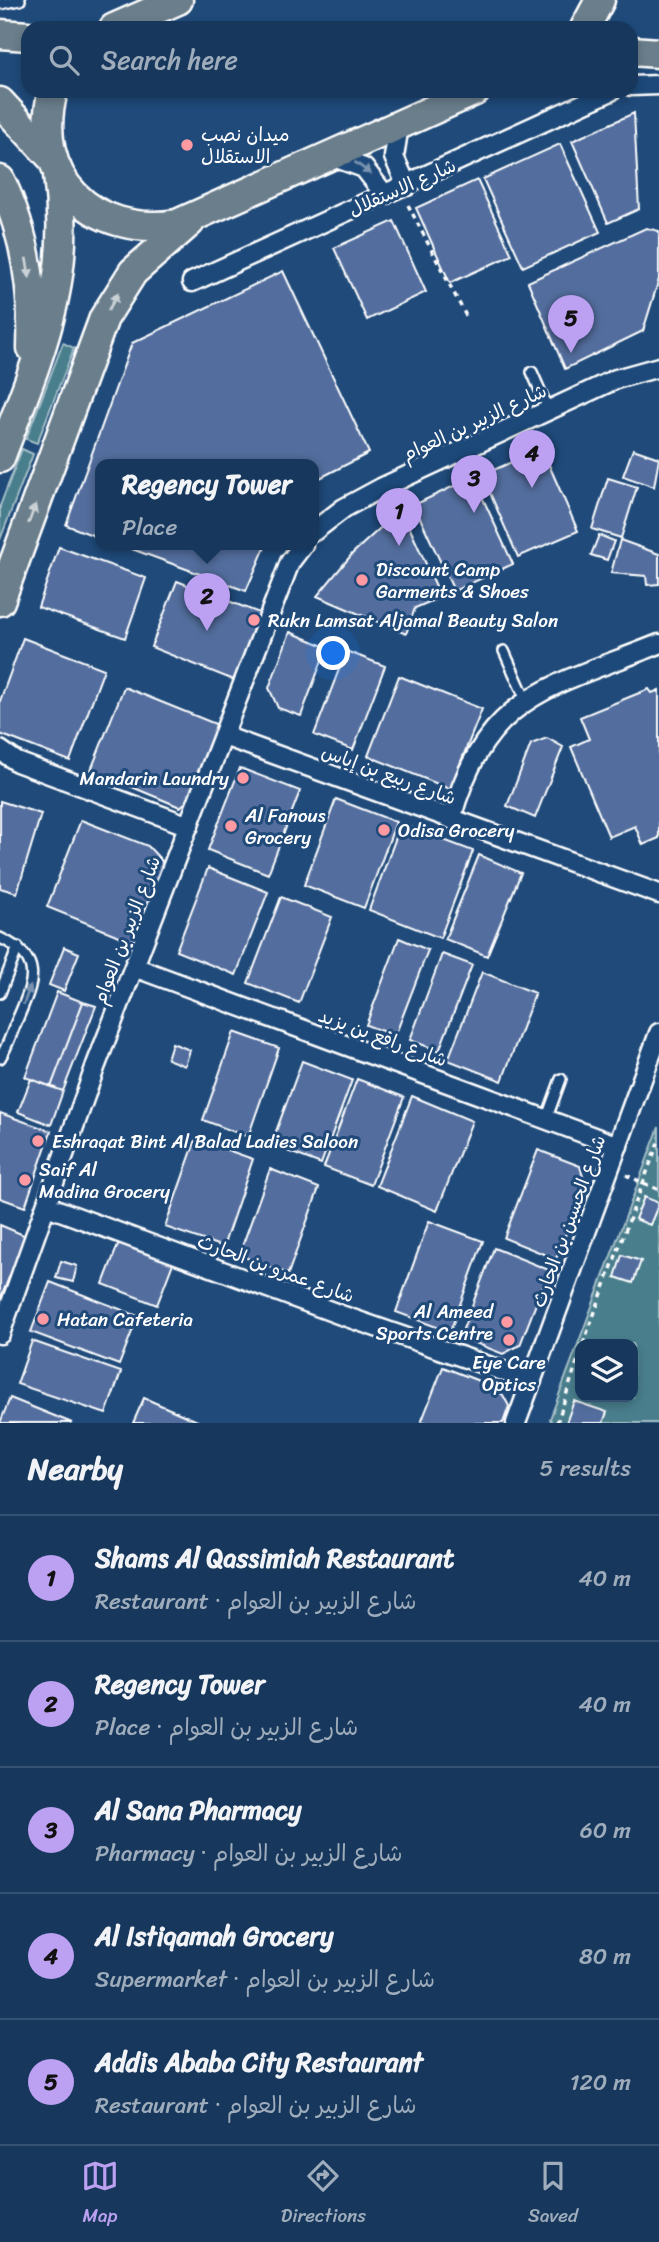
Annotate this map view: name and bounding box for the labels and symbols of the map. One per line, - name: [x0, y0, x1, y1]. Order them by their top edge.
- place label: ميدان نصب الاستقلال: [201, 118, 290, 173]
- marker: ميدان نصب الاستقلال: [179, 137, 195, 153]
- street label: شارع الاستقلال: [343, 149, 462, 226]
- one-way arrow: [354, 161, 372, 175]
- one-way arrow: [23, 258, 34, 280]
- one-way arrow: [107, 292, 119, 311]
- pin: 5: [548, 295, 594, 353]
- street label: شارع الزبير بن العوام: [396, 374, 552, 471]
- pin: 4: [509, 430, 555, 488]
- pin: 3: [451, 455, 497, 513]
- pin: 1: [376, 488, 422, 546]
- one-way arrow: [27, 503, 38, 524]
- place label: Discount Camp Garments & Shoes: [376, 553, 529, 608]
- marker: Discount Camp Garments & Shoes: [354, 572, 370, 588]
- pin: 2: [184, 573, 230, 631]
- place label: Rukn Lamsat Aljamal Beauty Salon: [268, 604, 558, 637]
- marker: Rukn Lamsat Aljamal Beauty Salon: [246, 612, 262, 628]
- your location: [316, 636, 350, 670]
- street label: شارع ربيع بن إياس: [317, 735, 461, 814]
- place label: Mandarin Laundry: [80, 762, 229, 795]
- marker: Mandarin Laundry: [235, 770, 251, 786]
- place label: Al Fanous Grocery: [244, 799, 326, 854]
- place label: Odisa Grocery: [398, 814, 515, 847]
- marker: Al Fanous Grocery: [223, 818, 239, 834]
- marker: Odisa Grocery: [376, 822, 392, 838]
- street label: شارع الزبير بن العوام: [83, 851, 170, 1009]
- one-way arrow: [22, 985, 33, 1006]
- street label: شارع رافع بن يزيد: [314, 999, 452, 1076]
- place label: Eshraqat Bint Al Balad Ladies Saloon: [52, 1125, 358, 1158]
- street label: شارع الحسين بن الحارث: [522, 1130, 615, 1312]
- marker: Eshraqat Bint Al Balad Ladies Saloon: [30, 1133, 46, 1149]
- place label: Saif Al Madina Grocery: [39, 1153, 170, 1208]
- marker: Saif Al Madina Grocery: [17, 1172, 33, 1188]
- street label: شارع عمرو بن الحارث: [192, 1225, 359, 1312]
- place label: Al Ameed Sports Centre: [376, 1295, 495, 1350]
- place label: Hatan Cafeteria: [57, 1303, 194, 1336]
- marker: Hatan Cafeteria: [35, 1311, 51, 1327]
- marker: Al Ameed Sports Centre: [499, 1314, 515, 1330]
- marker: Eye Care Optics: [501, 1332, 517, 1348]
- place label: Eye Care Optics: [472, 1346, 546, 1401]

